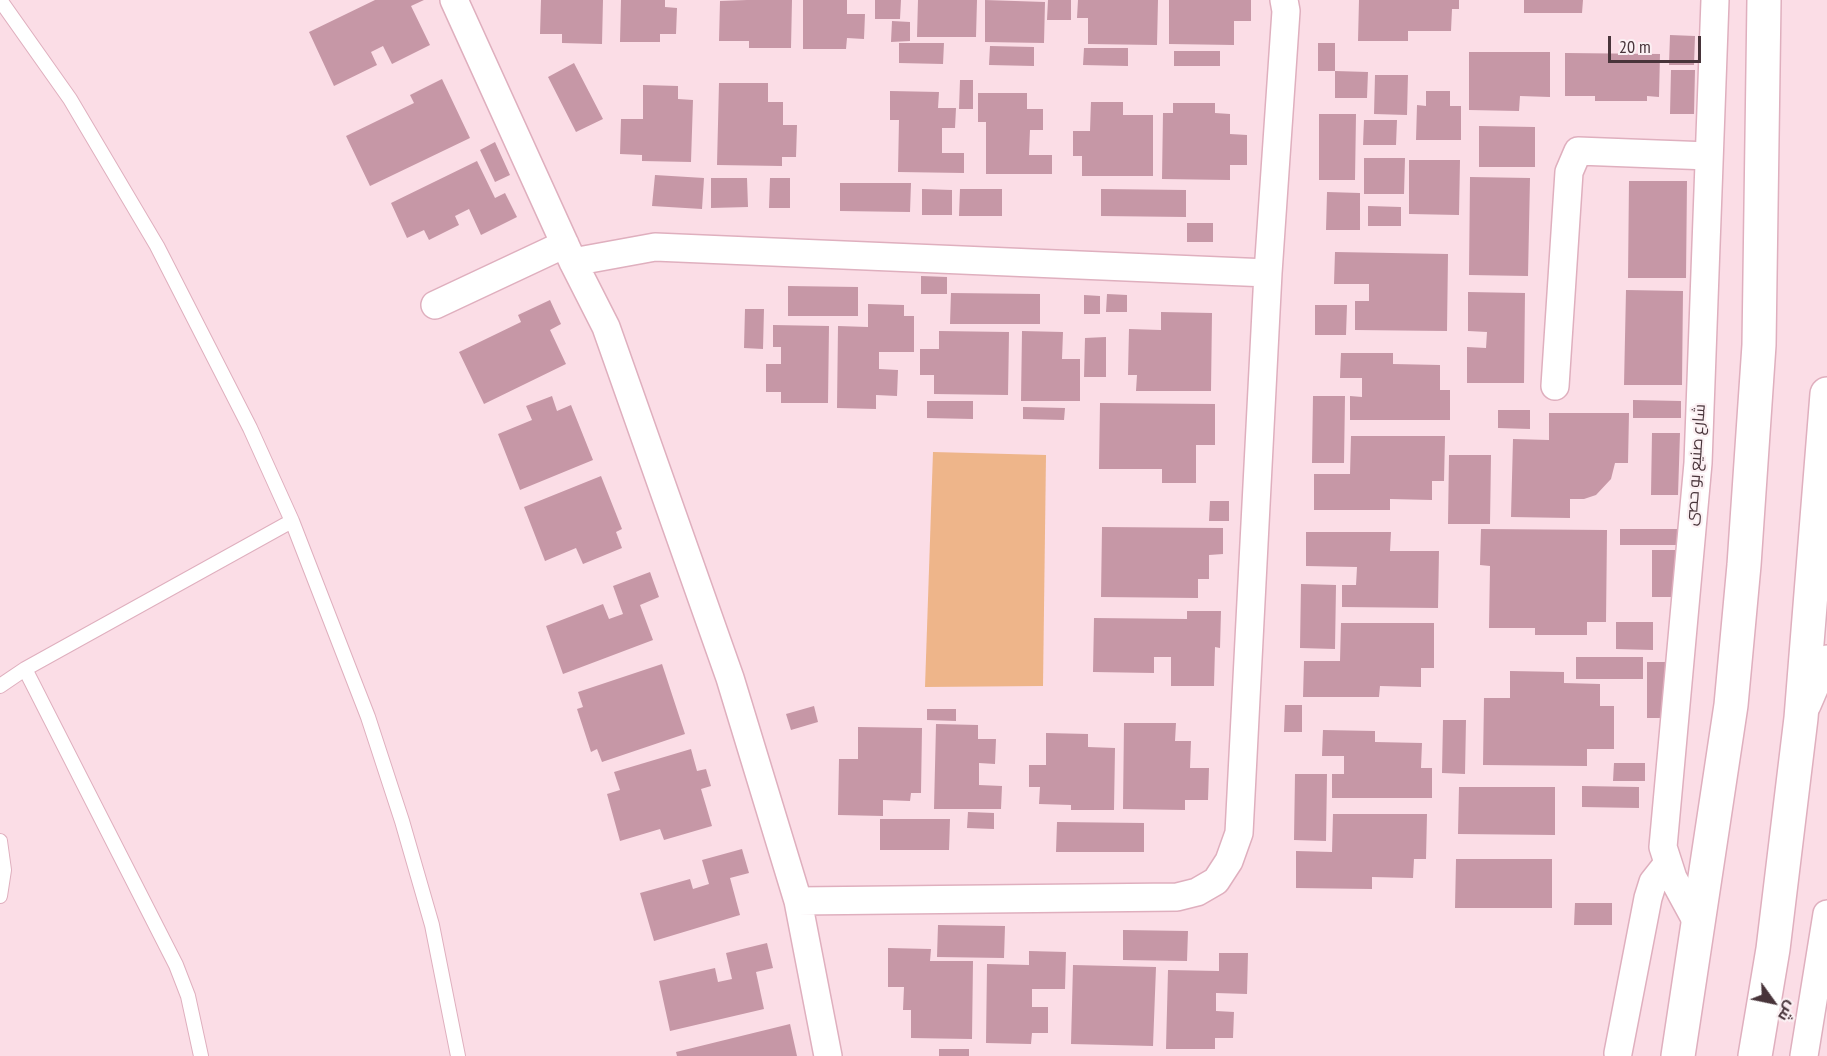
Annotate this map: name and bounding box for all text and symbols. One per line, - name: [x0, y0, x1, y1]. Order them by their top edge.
- scale bar: [1611, 24, 1704, 62]
- text: 20 m: [1619, 35, 1651, 58]
- street label: شارع صنيع بو حصى: [1682, 403, 1710, 527]
- north arrow: [1743, 972, 1803, 1032]
- text: ش: [1774, 998, 1802, 1026]

